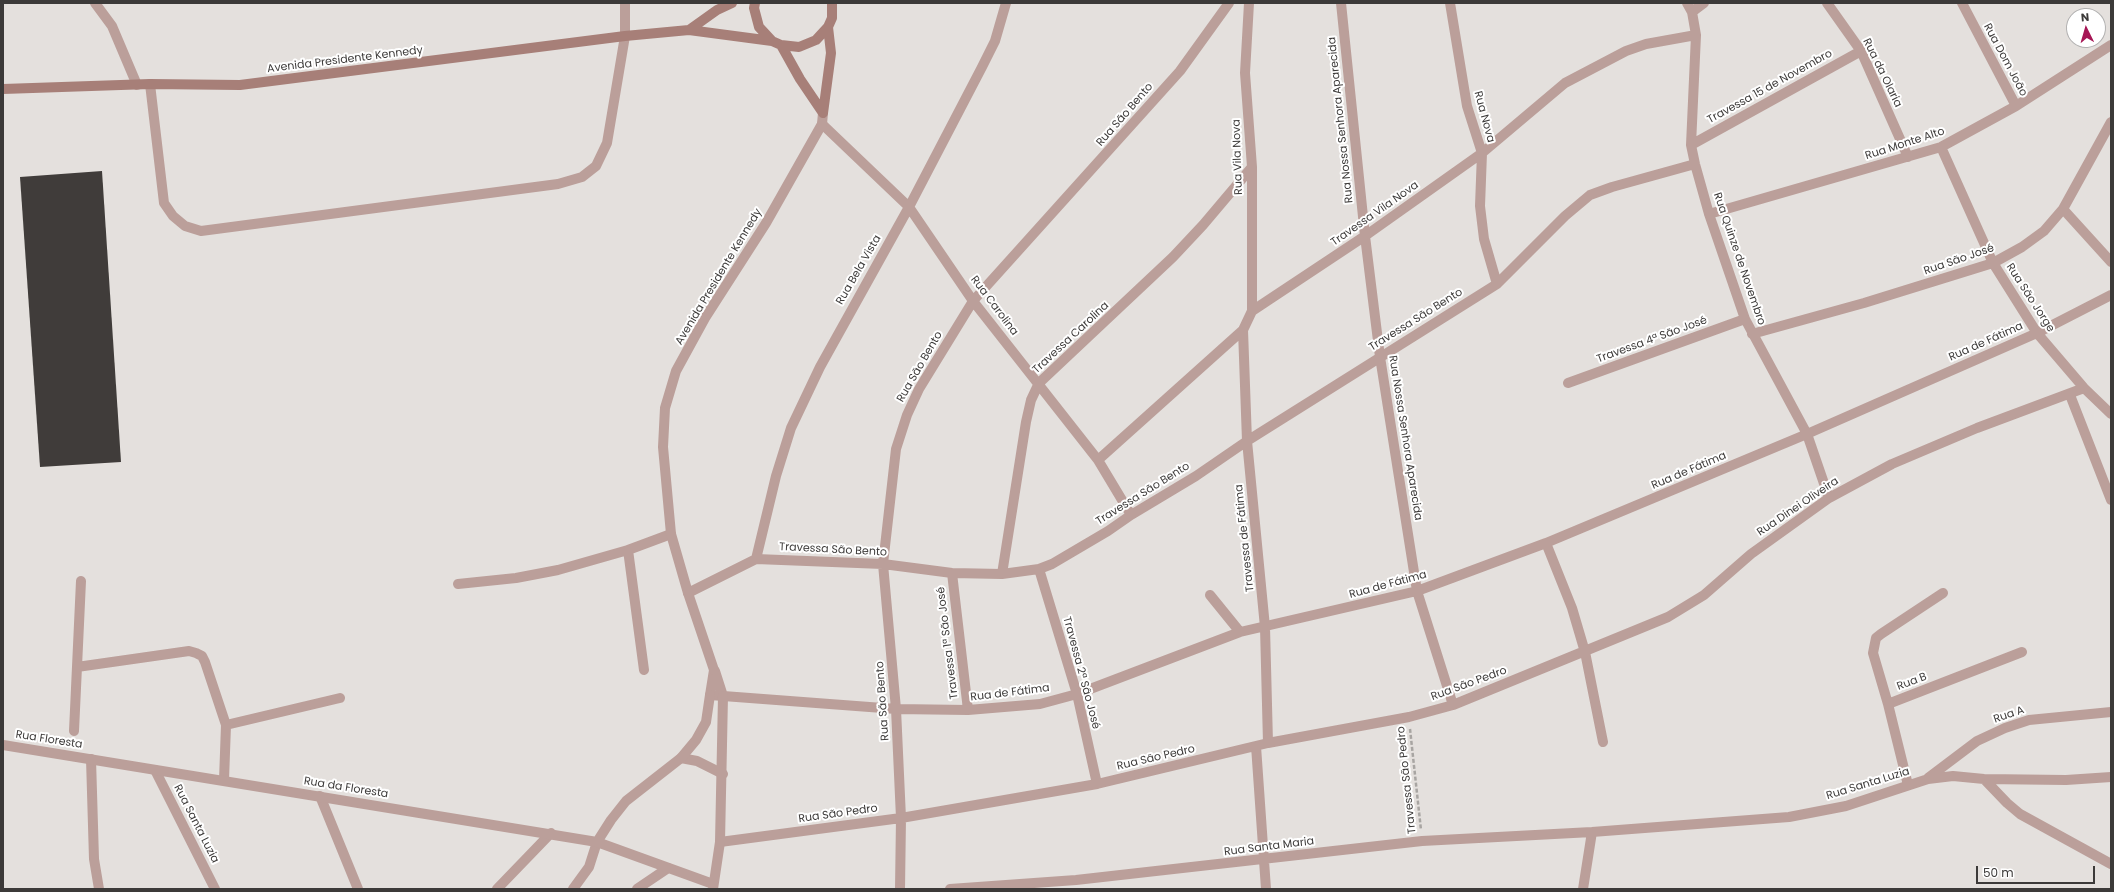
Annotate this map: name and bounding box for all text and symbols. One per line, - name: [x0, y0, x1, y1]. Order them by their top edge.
- north arrow: [2066, 8, 2106, 48]
- text: N: [2080, 9, 2090, 25]
- street label: Rua Dom João: [1980, 21, 2030, 99]
- street label: Rua Nossa Senhora Aparecida: [1326, 36, 1356, 204]
- street label: Rua da Olaria: [1860, 36, 1904, 110]
- street label: Avenida Presidente Kennedy: [266, 44, 424, 76]
- street label: Travessa 15 de Novembro: [1705, 47, 1835, 127]
- street label: Rua São Bento: [1094, 81, 1156, 149]
- street label: Rua Nova: [1471, 90, 1497, 144]
- street label: Rua Vila Nova: [1230, 119, 1246, 195]
- street label: Rua Monte Alto: [1864, 125, 1946, 163]
- street label: Travessa Vila Nova: [1329, 179, 1421, 249]
- street label: Rua Quinze de Novembro: [1710, 191, 1768, 327]
- street label: Avenida Presidente Kennedy: [673, 206, 765, 348]
- street label: Rua Bela Vista: [834, 233, 884, 307]
- street label: Rua São José: [1922, 242, 1996, 278]
- street label: Rua São Jorge: [2003, 261, 2057, 335]
- street label: Rua Carolina: [967, 274, 1021, 338]
- street label: Travessa São Bento: [1367, 286, 1465, 354]
- street label: Travessa Carolina: [1030, 299, 1112, 377]
- street label: Travessa 4ª São José: [1595, 314, 1709, 366]
- street label: Rua de Fátima: [1947, 320, 2025, 364]
- street label: Rua São Bento: [894, 329, 946, 405]
- street label: Rua Nossa Senhora Aparecida: [1385, 354, 1425, 522]
- street label: Rua de Fátima: [1650, 449, 1728, 493]
- street label: Travessa São Bento: [1094, 460, 1192, 528]
- street label: Rua Dinei Oliveira: [1755, 475, 1841, 539]
- street label: Travessa de Fátima: [1233, 484, 1257, 592]
- street label: Travessa São Bento: [779, 541, 887, 559]
- street label: Rua de Fátima: [1348, 568, 1428, 602]
- street label: Travessa 1ª São José: [935, 586, 961, 700]
- street label: Travessa 2ª São José: [1060, 615, 1102, 731]
- street label: Rua São Bento: [874, 661, 892, 741]
- street label: Rua São Pedro: [1429, 664, 1509, 704]
- street label: Rua B: [1895, 670, 1929, 694]
- street label: Rua de Fátima: [970, 682, 1050, 704]
- street label: Rua A: [1992, 704, 2026, 726]
- street label: Travessa São Pedro: [1395, 726, 1419, 834]
- street label: Rua Floresta: [15, 728, 83, 752]
- street label: Rua São Pedro: [1116, 743, 1196, 773]
- street label: Rua Santa Luzia: [1825, 765, 1911, 803]
- street label: Rua da Floresta: [303, 775, 389, 801]
- street label: Rua Santa Luzia: [171, 783, 221, 865]
- street label: Rua São Pedro: [798, 802, 878, 826]
- street label: Rua Santa Maria: [1223, 835, 1315, 859]
- scale bar: [1978, 858, 2097, 884]
- text: 50 m: [1983, 864, 2014, 881]

